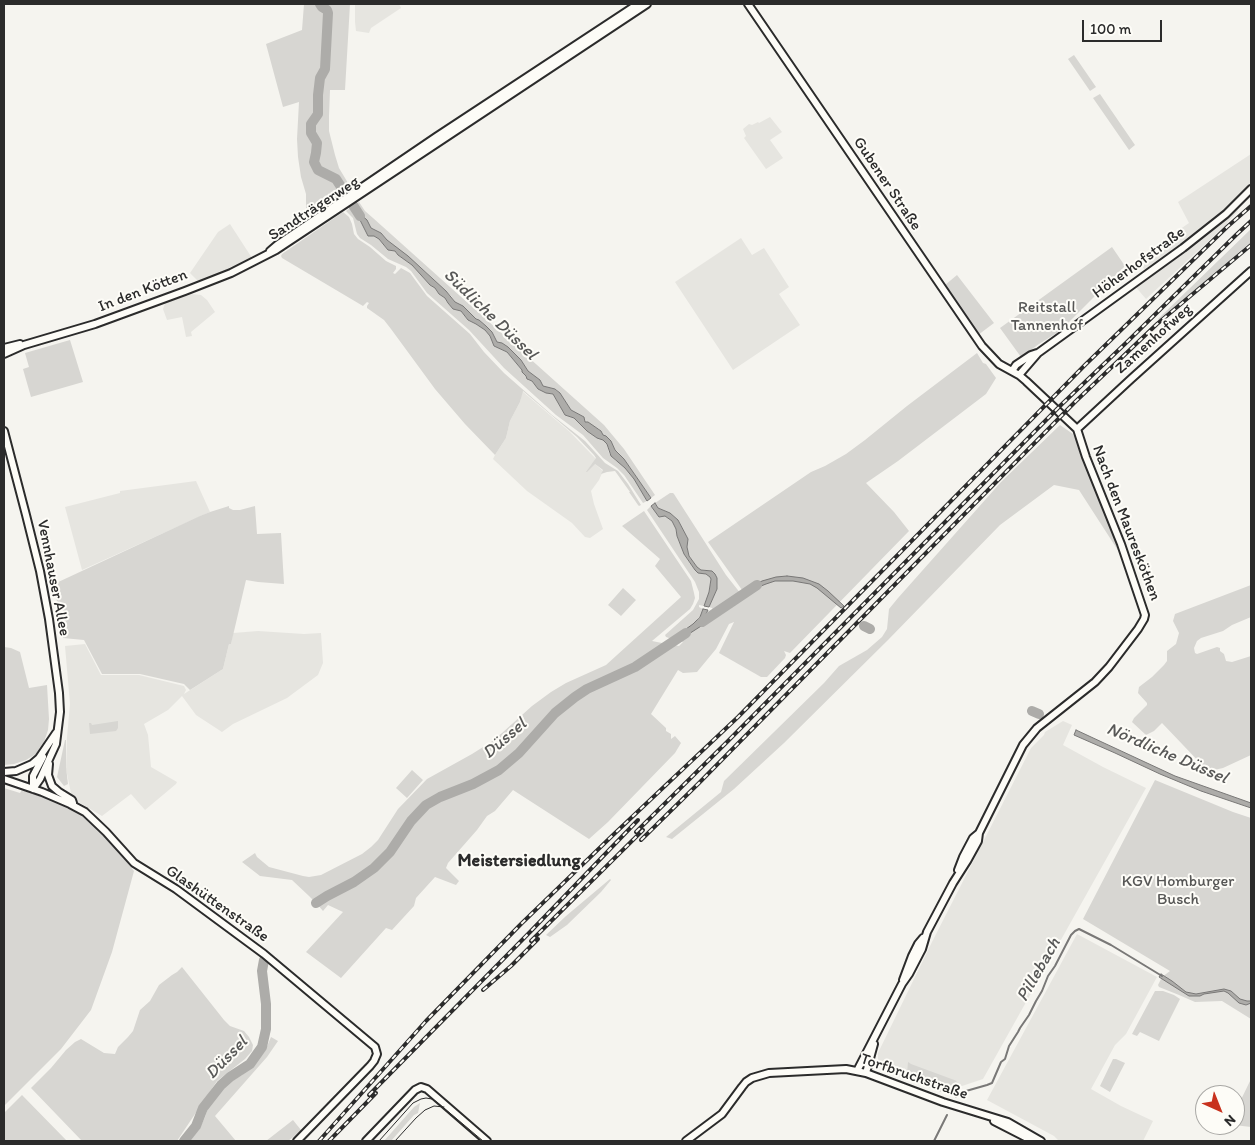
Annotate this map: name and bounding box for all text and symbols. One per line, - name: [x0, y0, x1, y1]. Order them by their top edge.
- scale bar: [1085, 10, 1165, 42]
- text: 100 m: [1090, 20, 1131, 38]
- street label: Gubener Straße: [849, 134, 925, 234]
- street label: Sandträgerweg: [265, 173, 363, 245]
- street label: Höherhofstraße: [1089, 223, 1189, 303]
- street label: In den Kötten: [96, 265, 190, 317]
- water label: Südliche Düssel: [439, 265, 541, 365]
- park label: Reitstall Tannenhof: [1011, 298, 1083, 336]
- street label: Zamenhofweg: [1112, 300, 1196, 378]
- street label: Nach den Mauresköthen: [1087, 443, 1165, 603]
- street label: Vennhauser Allee: [32, 518, 74, 638]
- water label: Düssel: [478, 714, 532, 764]
- water label: Nördliche Düssel: [1103, 719, 1231, 789]
- district label: Meistersiedlung: [457, 850, 581, 872]
- street label: Glashüttenstraße: [162, 861, 272, 947]
- park label: KGV Homburger Busch: [1122, 872, 1234, 910]
- water label: Pillebach: [1012, 934, 1066, 1006]
- water label: Düssel: [201, 1032, 253, 1084]
- street label: Torfbruchstraße: [858, 1050, 970, 1104]
- north arrow: [1195, 1085, 1245, 1135]
- text: N: [1221, 1111, 1239, 1130]

